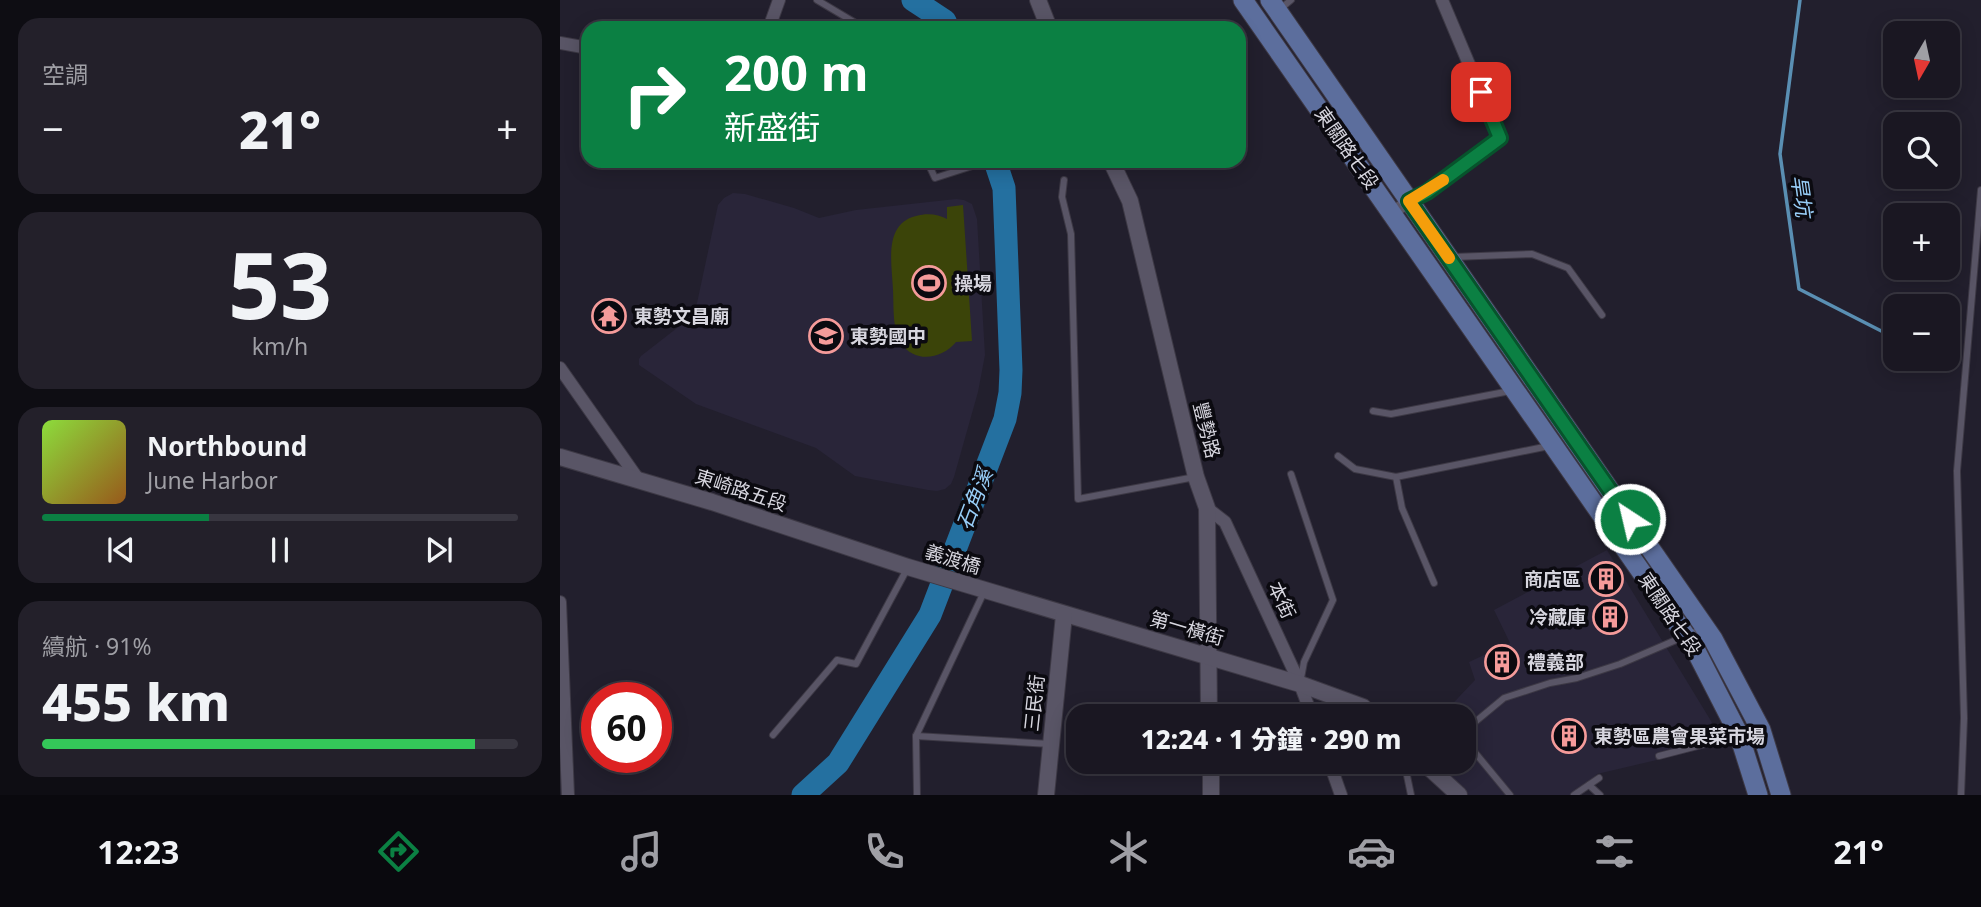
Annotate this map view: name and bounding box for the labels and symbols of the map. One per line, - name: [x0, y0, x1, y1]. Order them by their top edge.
- north arrow: [1883, 21, 1960, 98]
- pin: [1451, 62, 1511, 122]
- street label: 東關路七段: [1309, 102, 1385, 194]
- water label: 旱坑: [1785, 173, 1819, 222]
- sports icon: 操場: [910, 264, 948, 302]
- place label: 操場: [954, 270, 992, 296]
- temple icon: 東勢文昌廟: [590, 297, 628, 335]
- place label: 東勢文昌廟: [634, 303, 729, 329]
- school or university icon: 東勢國中: [807, 317, 845, 355]
- place label: 東勢國中: [850, 323, 926, 349]
- street label: 豐勢路: [1187, 399, 1227, 461]
- water label: 石角溪: [950, 462, 999, 533]
- street label: 東崎路五段: [692, 463, 790, 517]
- position arrow: [1593, 482, 1667, 556]
- street label: 義渡橋: [922, 538, 984, 580]
- building icon: 商店區: [1587, 560, 1625, 598]
- place label: 商店區: [1524, 566, 1581, 592]
- street label: 東關路七段: [1633, 567, 1707, 661]
- street label: 本街: [1262, 577, 1302, 623]
- building icon: 冷藏庫: [1591, 598, 1629, 636]
- place label: 冷藏庫: [1529, 604, 1586, 630]
- street label: 第一橫街: [1147, 605, 1227, 651]
- building icon: 禮義部: [1483, 643, 1521, 681]
- place label: 禮義部: [1527, 649, 1584, 675]
- street label: 三民街: [1018, 673, 1050, 733]
- speed limit sign: 60: [581, 682, 672, 773]
- building icon: 東勢區農會果菜市場: [1550, 717, 1588, 755]
- place label: 東勢區農會果菜市場: [1594, 723, 1765, 749]

